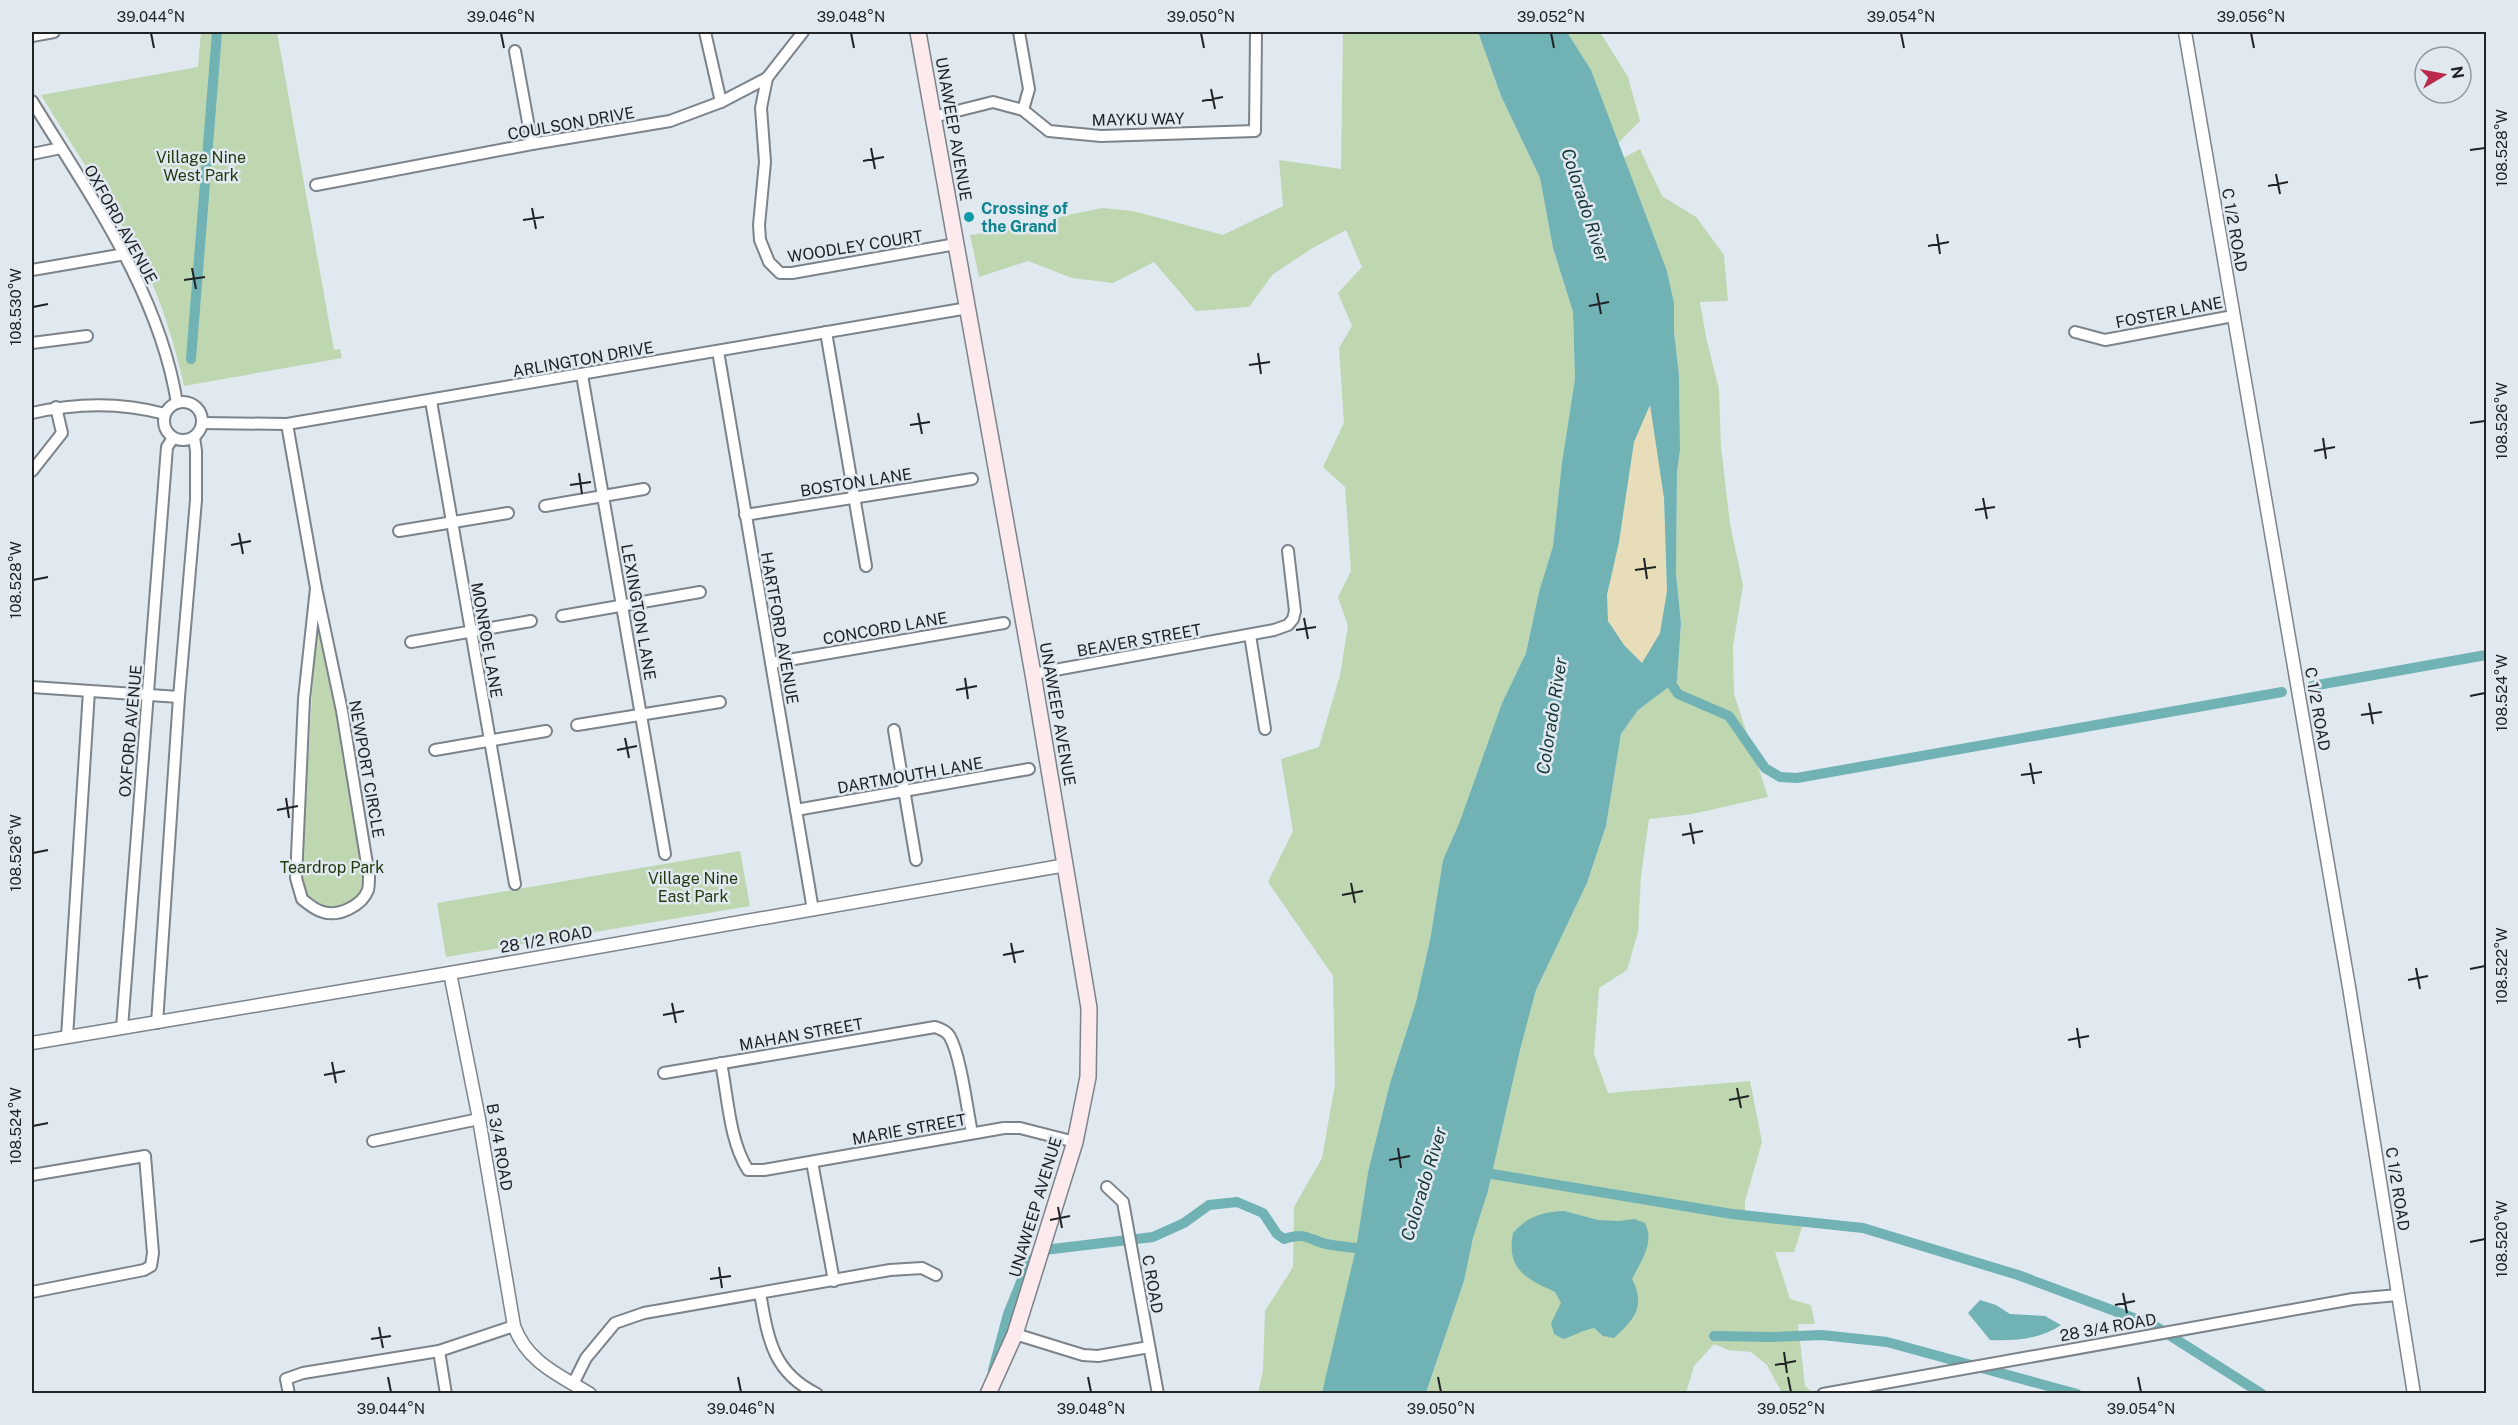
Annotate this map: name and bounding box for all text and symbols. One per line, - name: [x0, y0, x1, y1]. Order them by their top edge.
- text: 39.044°N: [117, 8, 185, 25]
- text: 39.046°N: [467, 8, 535, 25]
- text: 39.048°N: [817, 8, 885, 25]
- text: 39.050°N: [1167, 8, 1235, 25]
- text: 39.052°N: [1517, 8, 1585, 25]
- text: 39.054°N: [1867, 8, 1935, 25]
- text: 39.056°N: [2217, 8, 2285, 25]
- north arrow: [2413, 45, 2473, 105]
- street label: UNAWEEP AVENUE: [932, 56, 976, 202]
- text: N: [2447, 65, 2468, 80]
- street label: COULSON DRIVE: [506, 103, 636, 144]
- street label: MAYKU WAY: [1091, 109, 1185, 130]
- text: 108.528°W: [2493, 109, 2510, 187]
- water label: Colorado River: [1557, 145, 1614, 264]
- park label: Village Nine West Park: [156, 148, 246, 185]
- street label: OXFORD AVENUE: [80, 161, 161, 287]
- street label: C 1/2 ROAD: [2218, 187, 2251, 273]
- place label: Crossing of the Grand: [981, 199, 1068, 236]
- marker: Crossing of the Grand: [962, 210, 976, 224]
- street label: WOODLEY COURT: [786, 226, 924, 267]
- text: 108.530°W: [7, 268, 24, 346]
- street label: FOSTER LANE: [2114, 293, 2224, 332]
- street label: ARLINGTON DRIVE: [511, 338, 655, 381]
- text: 108.526°W: [2493, 382, 2510, 460]
- street label: BOSTON LANE: [799, 464, 913, 501]
- text: 108.528°W: [7, 541, 24, 619]
- street label: LEXINGTON LANE: [617, 542, 660, 682]
- street label: HARTFORD AVENUE: [757, 550, 802, 706]
- street label: MONROE LANE: [467, 581, 506, 699]
- street label: CONCORD LANE: [821, 608, 949, 649]
- street label: BEAVER STREET: [1075, 620, 1203, 661]
- street label: UNAWEEP AVENUE: [1036, 641, 1080, 787]
- text: 108.524°W: [2493, 654, 2510, 732]
- water label: Colorado River: [1532, 656, 1571, 776]
- street label: OXFORD AVENUE: [115, 664, 146, 798]
- street label: C 1/2 ROAD: [2301, 666, 2334, 752]
- street label: NEWPORT CIRCLE: [345, 699, 388, 840]
- street label: DARTMOUTH LANE: [836, 753, 984, 798]
- text: 108.526°W: [7, 814, 24, 892]
- park label: Teardrop Park: [280, 858, 384, 877]
- park label: Village Nine East Park: [648, 869, 738, 906]
- street label: 28 1/2 ROAD: [498, 922, 594, 957]
- text: 108.522°W: [2493, 927, 2510, 1005]
- street label: MAHAN STREET: [738, 1014, 865, 1055]
- text: 108.524°W: [7, 1087, 24, 1165]
- street label: B 3/4 ROAD: [482, 1102, 517, 1192]
- street label: MARIE STREET: [851, 1110, 968, 1149]
- water label: Colorado River: [1396, 1124, 1451, 1243]
- street label: UNAWEEP AVENUE: [1005, 1135, 1066, 1280]
- street label: C 1/2 ROAD: [2381, 1146, 2414, 1232]
- text: 108.520°W: [2493, 1200, 2510, 1278]
- street label: C ROAD: [1138, 1253, 1167, 1315]
- street label: 28 3/4 ROAD: [2058, 1310, 2158, 1345]
- text: 39.044°N: [357, 1400, 425, 1417]
- text: 39.046°N: [707, 1400, 775, 1417]
- text: 39.048°N: [1057, 1400, 1125, 1417]
- text: 39.050°N: [1407, 1400, 1475, 1417]
- text: 39.052°N: [1757, 1400, 1825, 1417]
- text: 39.054°N: [2107, 1400, 2175, 1417]

